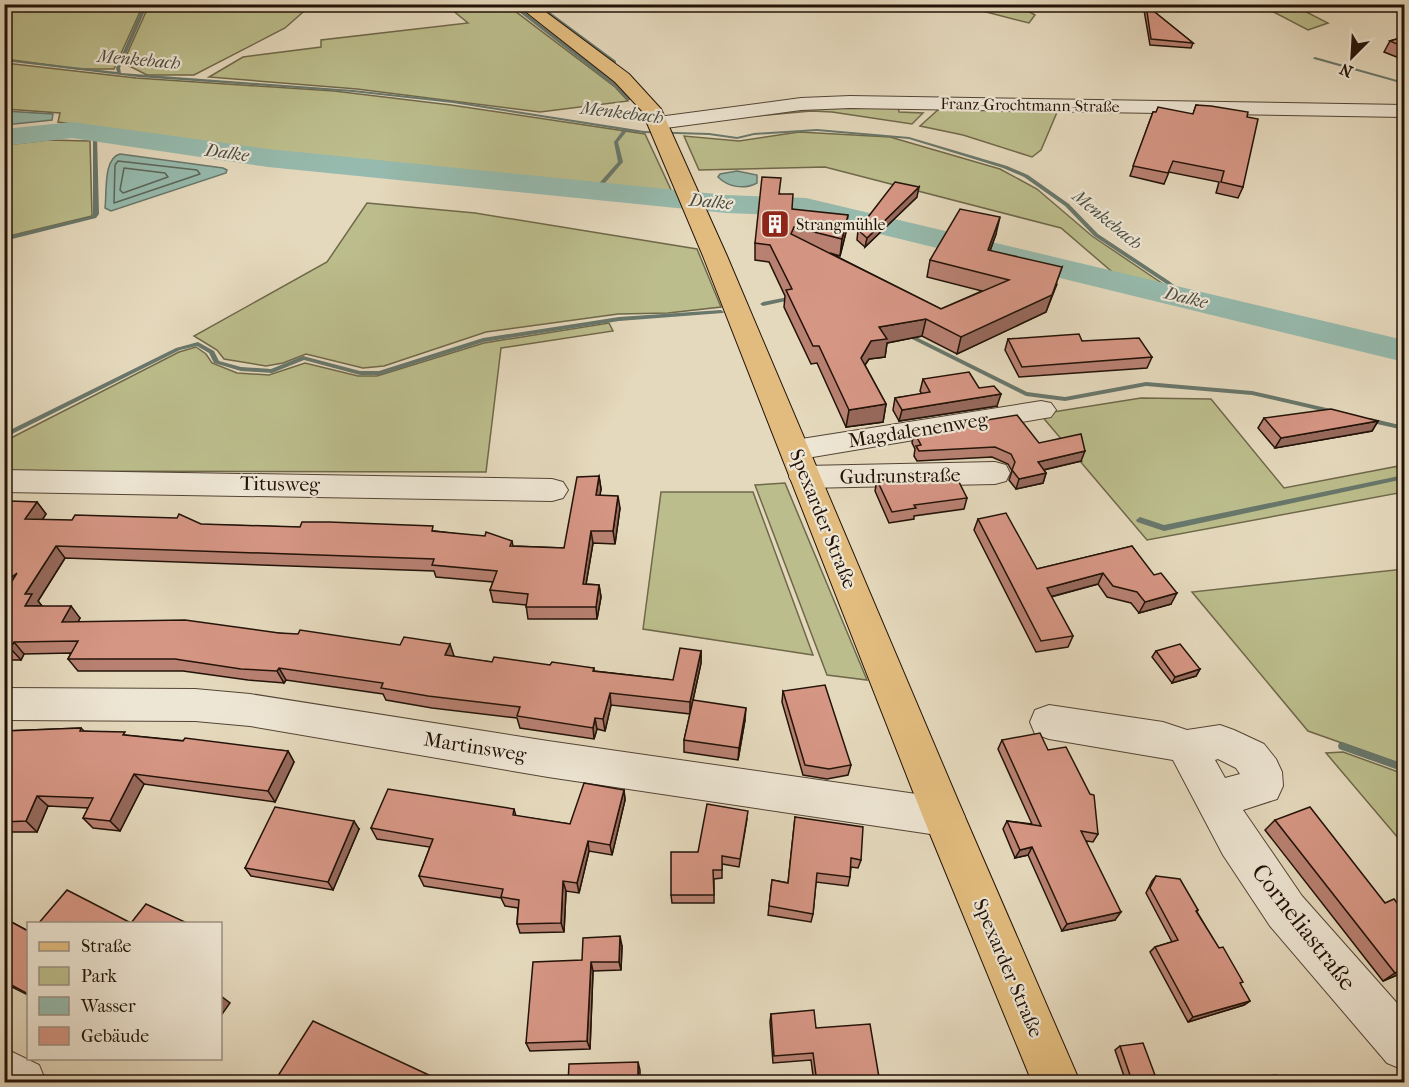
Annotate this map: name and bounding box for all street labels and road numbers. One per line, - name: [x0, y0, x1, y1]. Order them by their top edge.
- street label: Franz-Grochtmann-Straße: [940, 94, 1120, 116]
- street label: Magdalenenweg: [846, 408, 990, 452]
- street label: Spexarder Straße: [785, 446, 862, 592]
- street label: Gudrunstraße: [839, 463, 961, 489]
- street label: Titusweg: [240, 472, 320, 496]
- street label: Martinsweg: [422, 728, 528, 766]
- street label: Corneliastraße: [1246, 858, 1362, 996]
- street label: Spexarder Straße: [968, 895, 1048, 1041]

